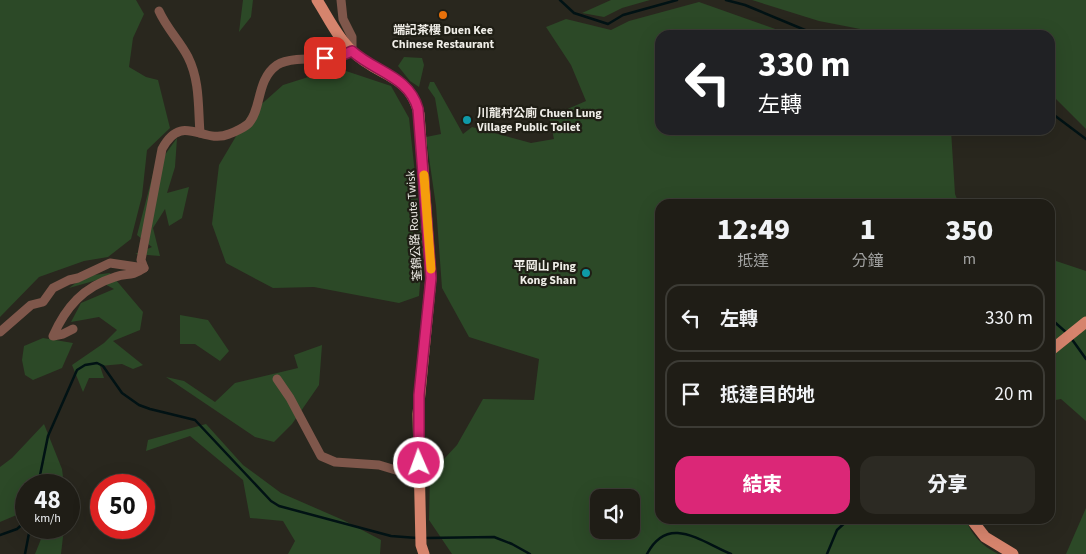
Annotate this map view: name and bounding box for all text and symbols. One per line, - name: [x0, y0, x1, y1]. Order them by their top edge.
- marker: 端記茶樓 Duen Kee Chinese Restaurant: [437, 9, 449, 21]
- place label: 端記茶樓 Duen Kee Chinese Restaurant: [392, 22, 495, 53]
- pin: [304, 37, 346, 79]
- text: 330 m: [758, 40, 850, 90]
- icon: arrive: [311, 44, 339, 72]
- icon: left: [675, 50, 740, 115]
- text: 左轉: [758, 89, 802, 121]
- place label: 川龍村公廁 Chuen Lung Village Public Toilet: [476, 105, 602, 136]
- marker: 川龍村公廁 Chuen Lung Village Public Toilet: [461, 114, 473, 126]
- street label: 荃錦公路 Route Twisk: [402, 170, 427, 282]
- text: 12:49: [717, 208, 790, 251]
- text: 1: [860, 208, 876, 251]
- text: 350: [945, 209, 993, 252]
- text: m: [963, 248, 976, 270]
- text: 抵達: [737, 250, 769, 272]
- text: 分鐘: [852, 250, 884, 272]
- place label: 平岡山 Ping Kong Shan: [514, 258, 577, 289]
- marker: 平岡山 Ping Kong Shan: [580, 267, 592, 279]
- icon: left: [677, 304, 705, 332]
- text: 330 m: [985, 305, 1033, 332]
- text: 左轉: [720, 306, 758, 333]
- icon: arrive: [677, 380, 705, 408]
- text: 20 m: [995, 381, 1033, 408]
- text: 抵達目的地: [720, 382, 815, 409]
- position arrow: [392, 436, 444, 488]
- button: 結束: [675, 456, 850, 514]
- button: 分享: [860, 456, 1035, 514]
- speed limit sign: 50: [90, 474, 155, 539]
- text: 48: [34, 482, 61, 518]
- map controls: [590, 489, 640, 539]
- button: sound: [590, 489, 640, 539]
- text: km/h: [34, 510, 61, 527]

